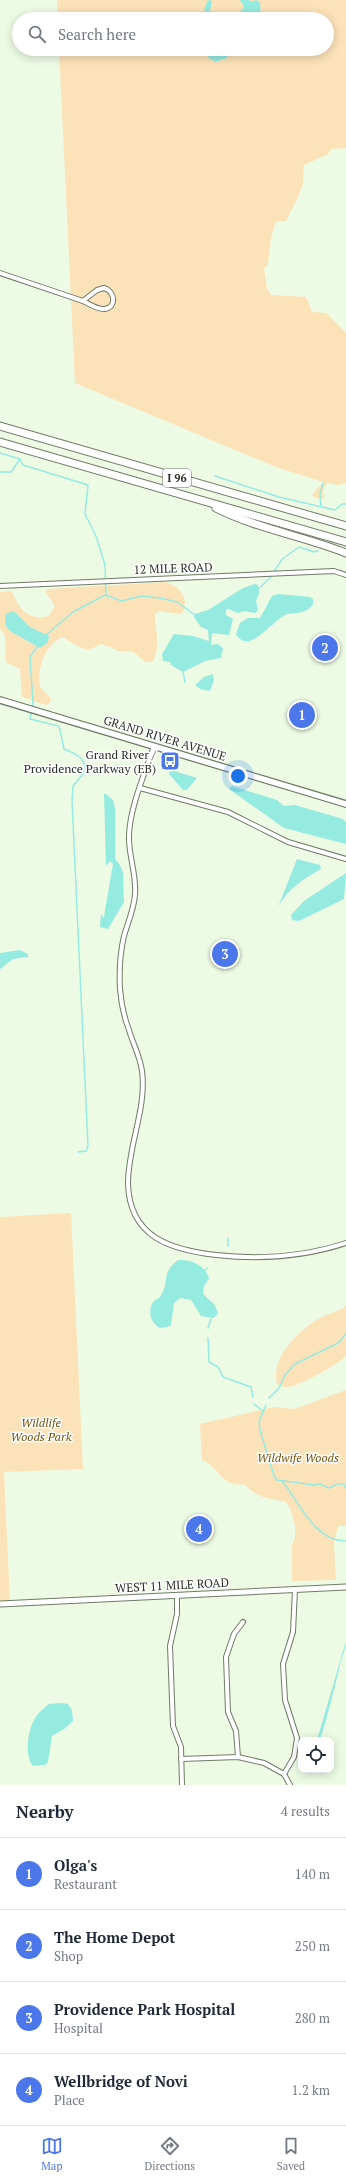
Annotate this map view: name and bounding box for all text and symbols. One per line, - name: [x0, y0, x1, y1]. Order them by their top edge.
- search box: [12, 12, 334, 56]
- icon: search: [26, 23, 48, 45]
- text: Search here: [58, 24, 136, 44]
- road number: I 96: [163, 469, 191, 487]
- street label: 12 MILE ROAD: [133, 559, 213, 577]
- pin: 2: [312, 633, 338, 663]
- pin: 1: [289, 700, 315, 730]
- street label: GRAND RIVER AVENUE: [102, 712, 228, 764]
- place label: Grand River / Providence Parkway (EB): [24, 747, 157, 776]
- bus stop icon: Grand River / Providence Parkway (EB): [159, 750, 181, 772]
- your location: [228, 766, 248, 786]
- pin: 3: [212, 939, 238, 969]
- park label: Wildlife Woods Park: [11, 1415, 72, 1444]
- park label: Wildwife Woods: [257, 1450, 339, 1465]
- pin: 4: [186, 1514, 212, 1544]
- street label: WEST 11 MILE ROAD: [115, 1575, 229, 1595]
- map controls: [298, 1737, 334, 1773]
- button: locate: [298, 1737, 334, 1773]
- text: Nearby: [16, 1800, 74, 1823]
- text: 4 results: [281, 1802, 330, 1820]
- text: Olga's: [54, 1855, 97, 1875]
- text: 1: [25, 1865, 33, 1883]
- text: 140 m: [295, 1865, 330, 1883]
- text: Restaurant: [54, 1875, 117, 1893]
- text: The Home Depot: [54, 1927, 175, 1947]
- text: 2: [25, 1937, 33, 1955]
- text: 250 m: [295, 1937, 330, 1955]
- text: Shop: [54, 1947, 83, 1965]
- text: Providence Park Hospital: [54, 1999, 235, 2019]
- text: 3: [25, 2009, 33, 2027]
- text: 280 m: [295, 2009, 330, 2027]
- text: Hospital: [54, 2019, 103, 2037]
- text: Wellbridge of Novi: [54, 2071, 188, 2091]
- text: 4: [25, 2081, 33, 2099]
- text: 1.2 km: [291, 2081, 330, 2099]
- text: Place: [54, 2091, 85, 2109]
- tab: Map: [41, 2135, 63, 2173]
- tab: Directions: [144, 2135, 195, 2173]
- tab: Saved: [277, 2135, 305, 2173]

